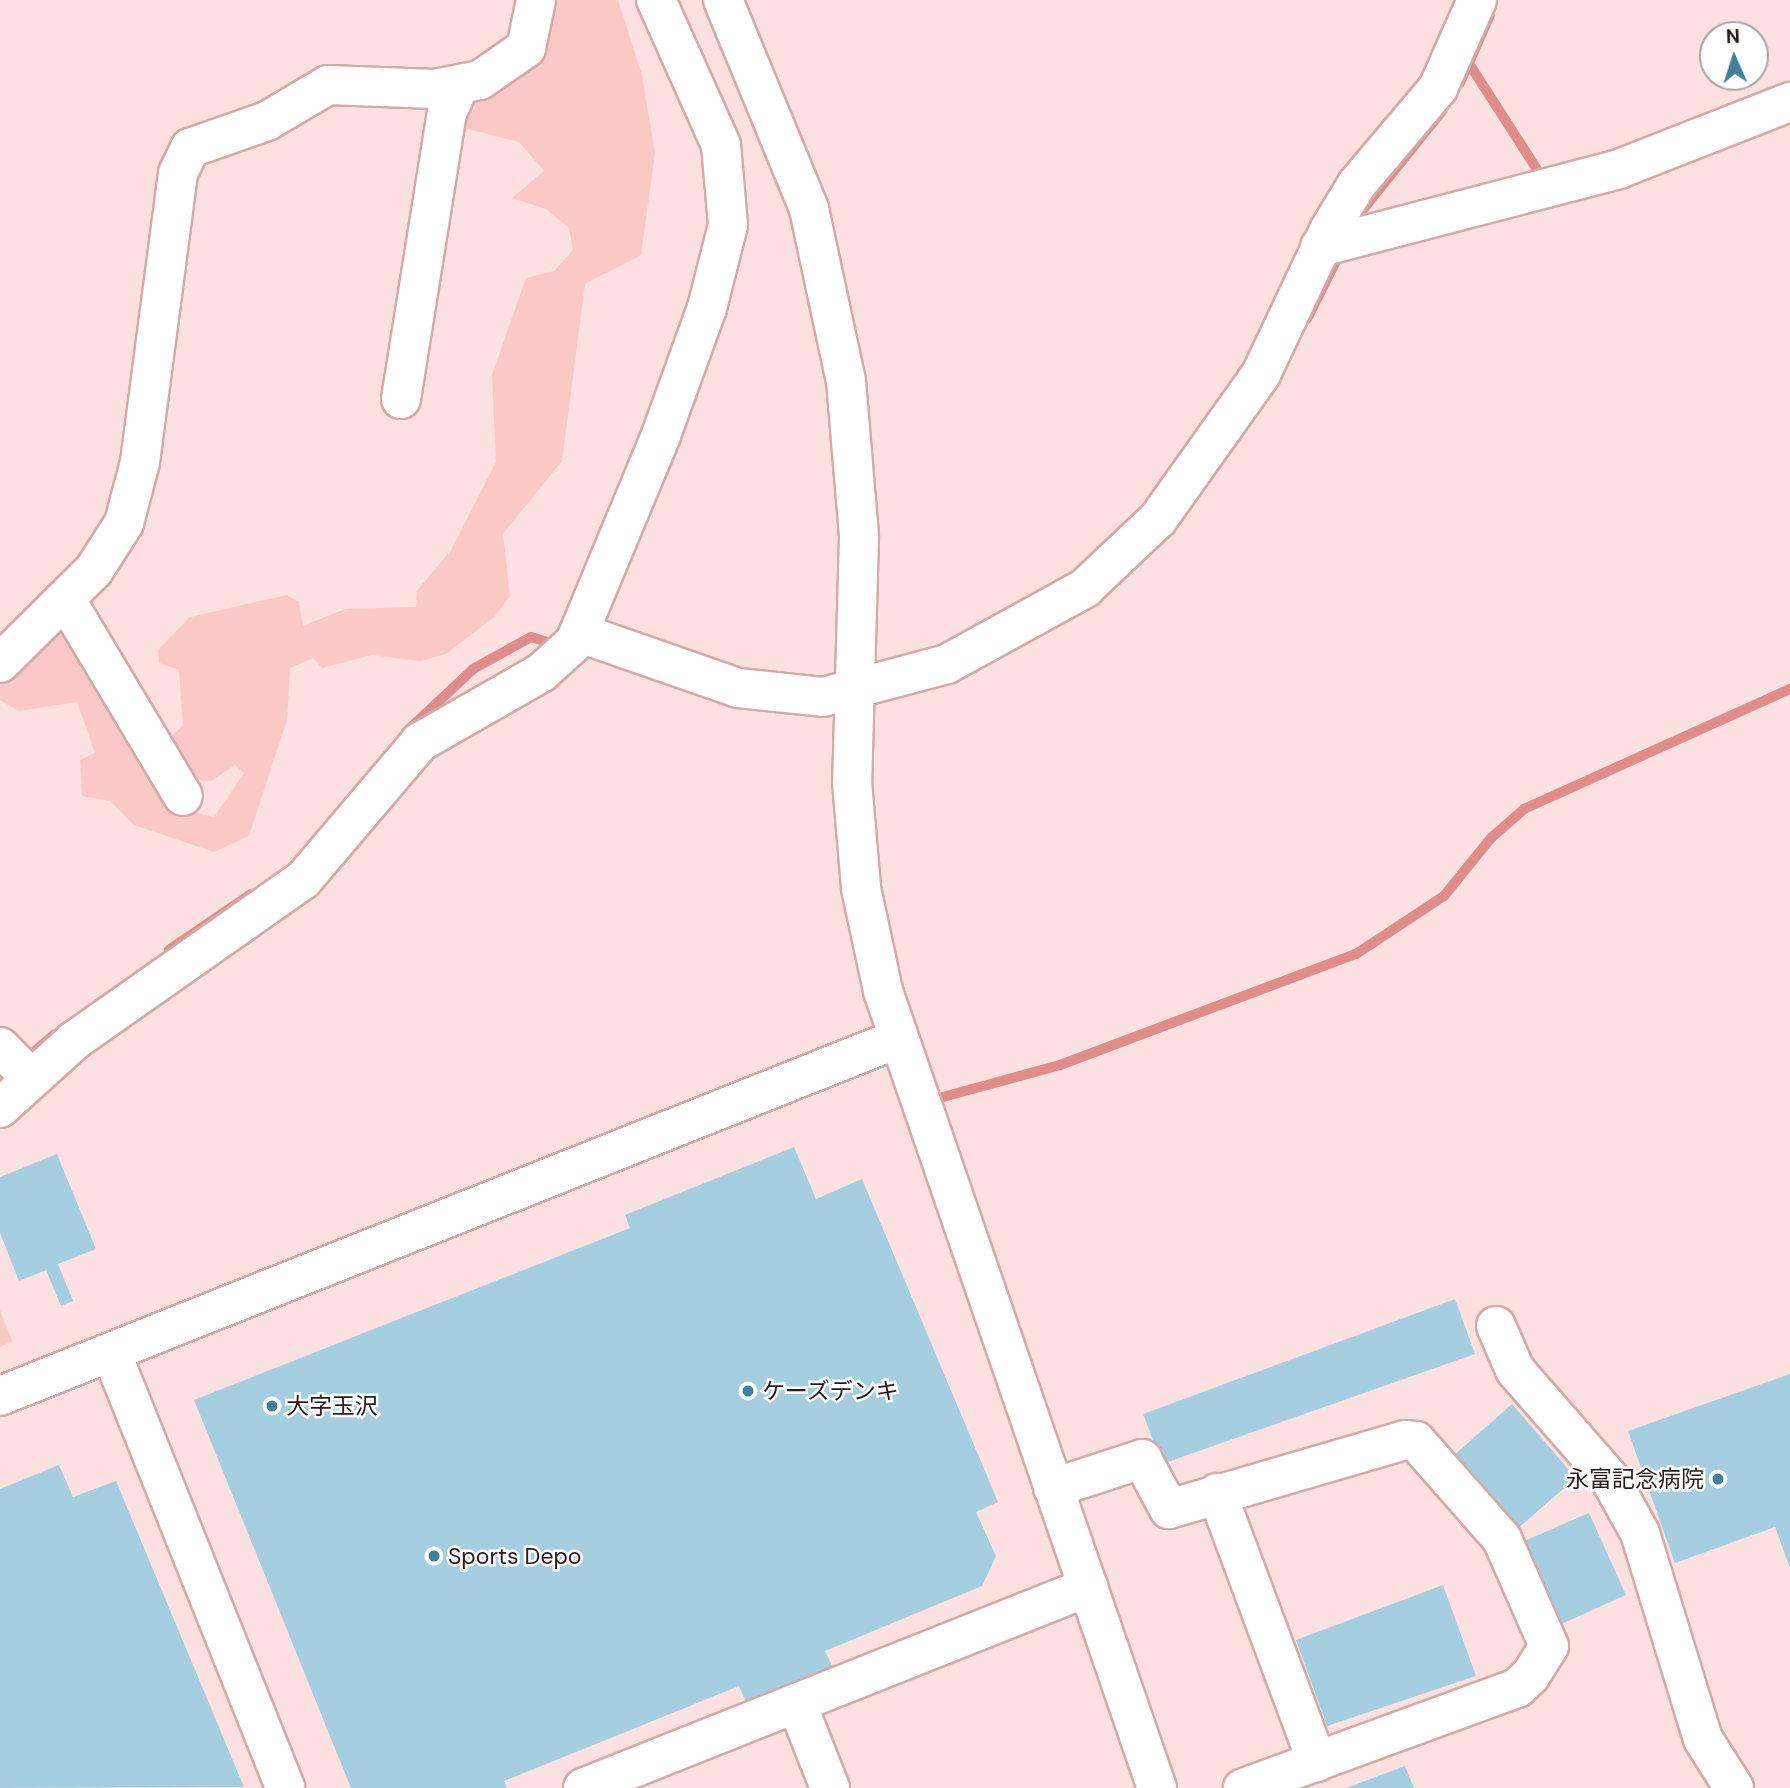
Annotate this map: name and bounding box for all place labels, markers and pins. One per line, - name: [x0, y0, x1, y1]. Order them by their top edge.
- place label: ケーズデンキ: [762, 1377, 900, 1405]
- marker: ケーズデンキ: [740, 1383, 756, 1399]
- place label: 大字玉沢: [286, 1392, 378, 1420]
- marker: 大字玉沢: [264, 1398, 280, 1414]
- place label: 永富記念病院: [1566, 1465, 1704, 1493]
- marker: 永富記念病院: [1710, 1471, 1726, 1487]
- place label: Sports Depo: [448, 1542, 581, 1570]
- marker: Sports Depo: [426, 1548, 442, 1564]

